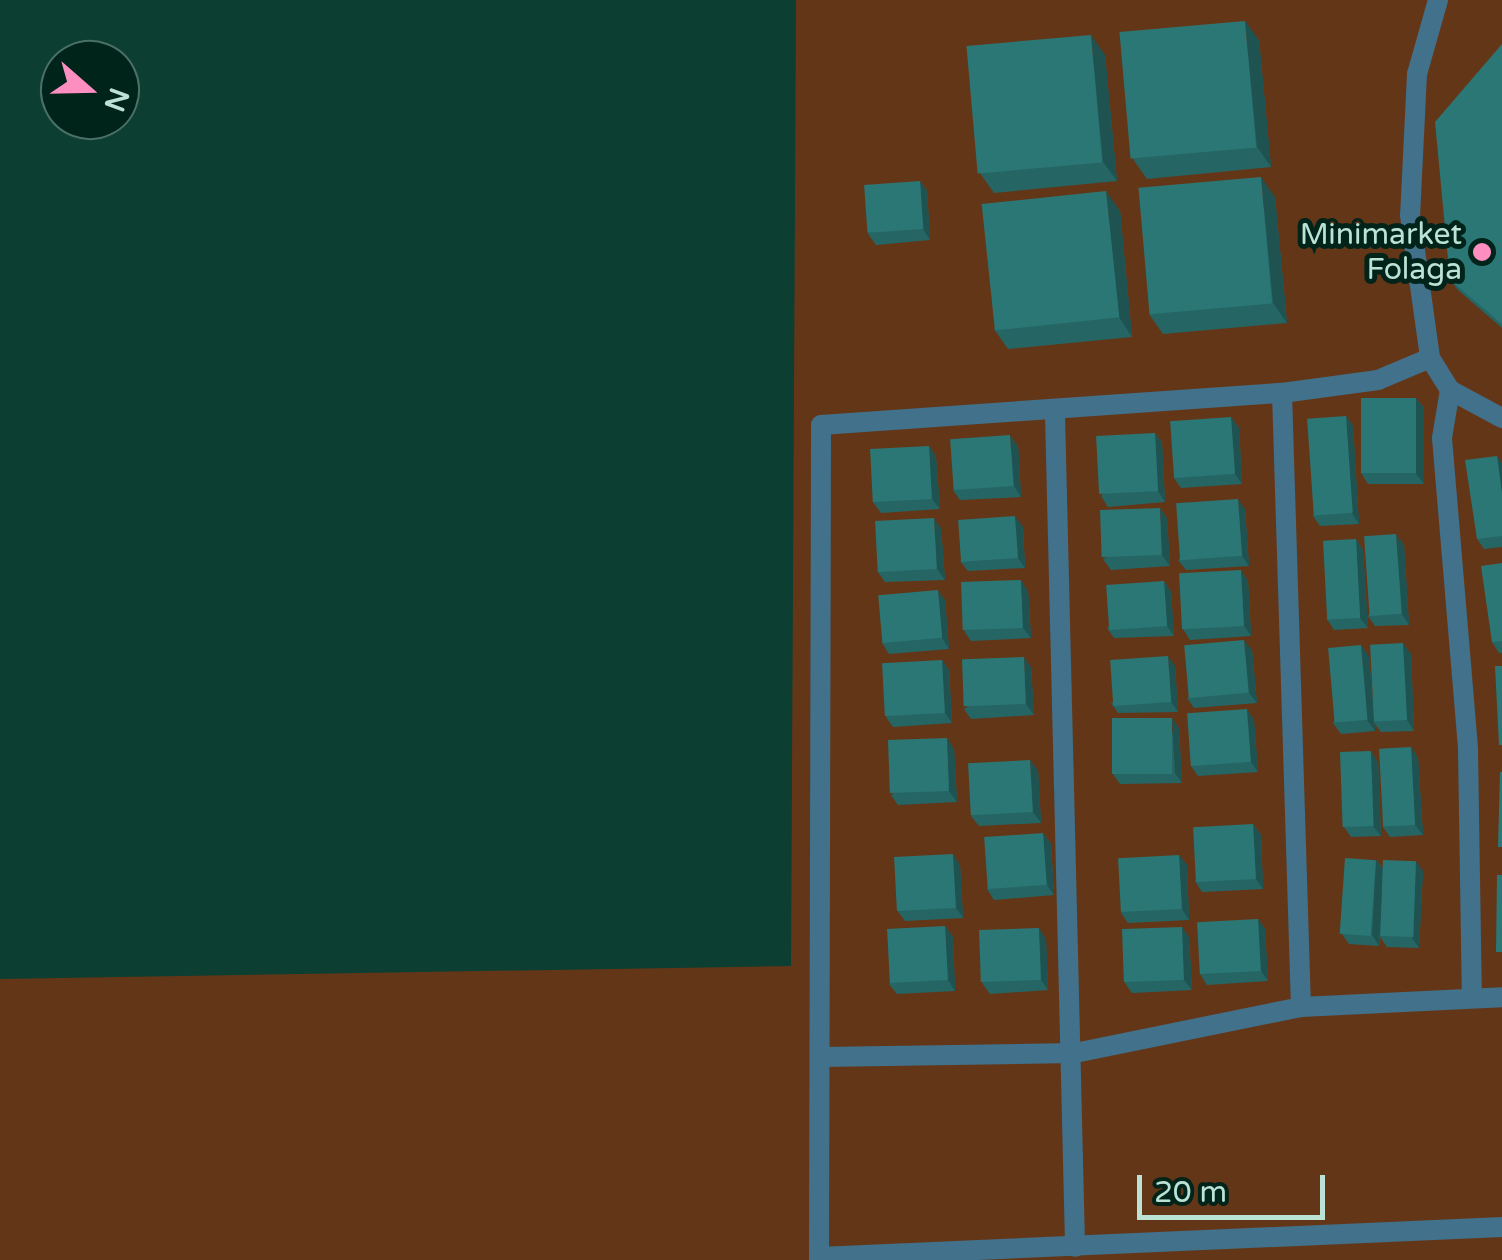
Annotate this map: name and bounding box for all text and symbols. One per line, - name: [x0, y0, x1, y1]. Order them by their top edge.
- north arrow: [40, 40, 140, 140]
- text: N: [96, 83, 136, 116]
- place label: Minimarket Folaga: [1300, 217, 1462, 288]
- marker: Minimarket Folaga: [1471, 241, 1493, 263]
- scale bar: [1142, 1155, 1330, 1217]
- text: 20 m: [1154, 1174, 1227, 1211]

